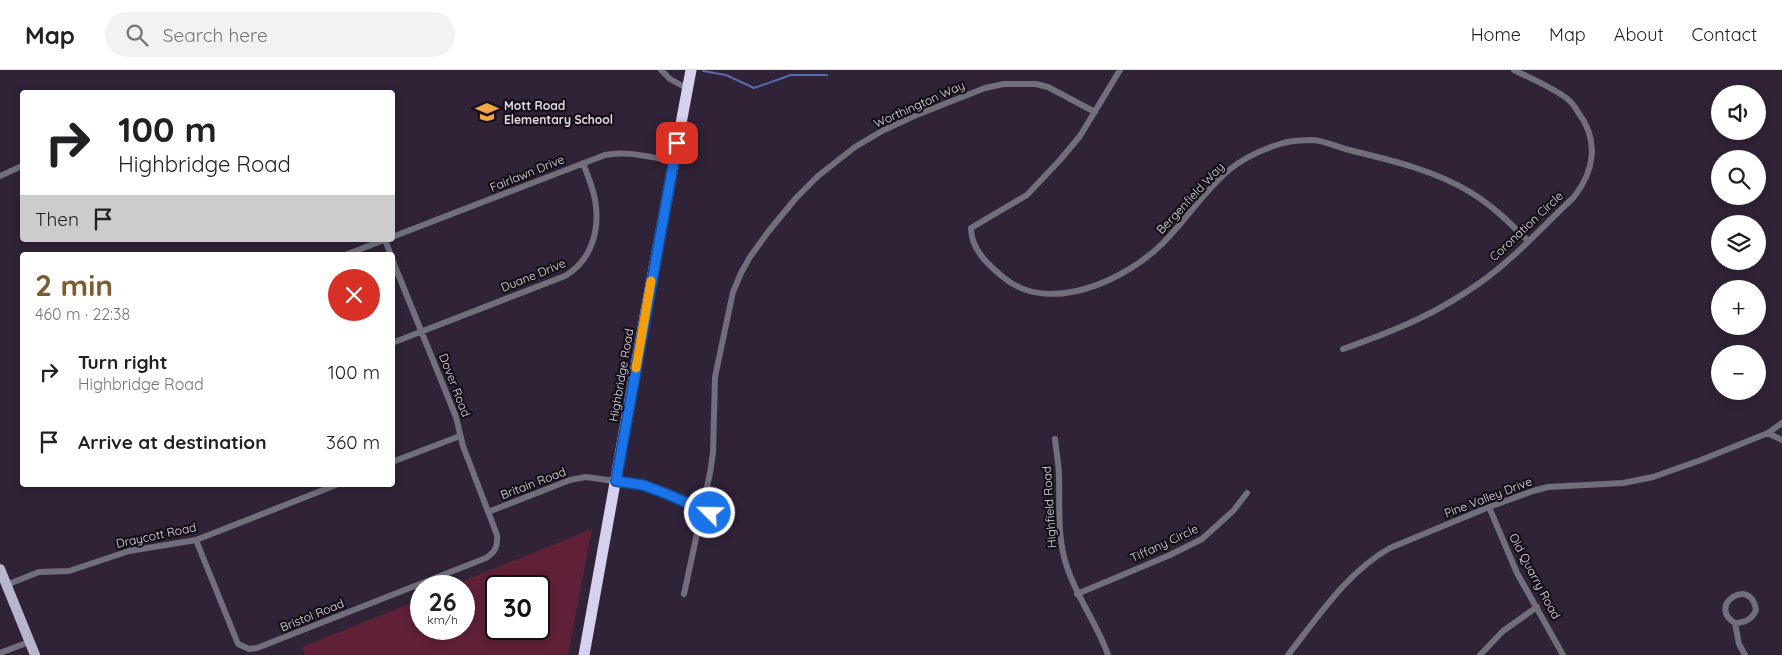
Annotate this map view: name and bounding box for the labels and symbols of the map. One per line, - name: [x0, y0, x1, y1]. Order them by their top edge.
- street label: Worthington Way: [871, 77, 967, 131]
- place label: Mott Road Elementary School: [504, 98, 613, 127]
- school or university icon: Mott Road Elementary School: [474, 99, 500, 125]
- pin: [656, 122, 698, 164]
- street label: Fairlawn Drive: [488, 151, 567, 195]
- street label: Bergenfield Way: [1153, 159, 1227, 237]
- street label: Coronation Circle: [1486, 188, 1566, 264]
- street label: Duane Drive: [498, 255, 568, 295]
- street label: Highbridge Road: [605, 327, 637, 423]
- street label: Dover Road: [436, 351, 474, 419]
- street label: Britain Road: [498, 464, 568, 502]
- street label: Highfield Road: [1039, 466, 1059, 548]
- street label: Pine Valley Drive: [1442, 473, 1534, 521]
- position arrow: [683, 486, 735, 538]
- street label: Draycott Road: [114, 519, 198, 551]
- street label: Tiffany Circle: [1128, 521, 1200, 565]
- street label: Old Quarry Road: [1506, 531, 1564, 621]
- speed limit sign: 30: [485, 575, 550, 640]
- street label: Bristol Road: [278, 595, 346, 635]

